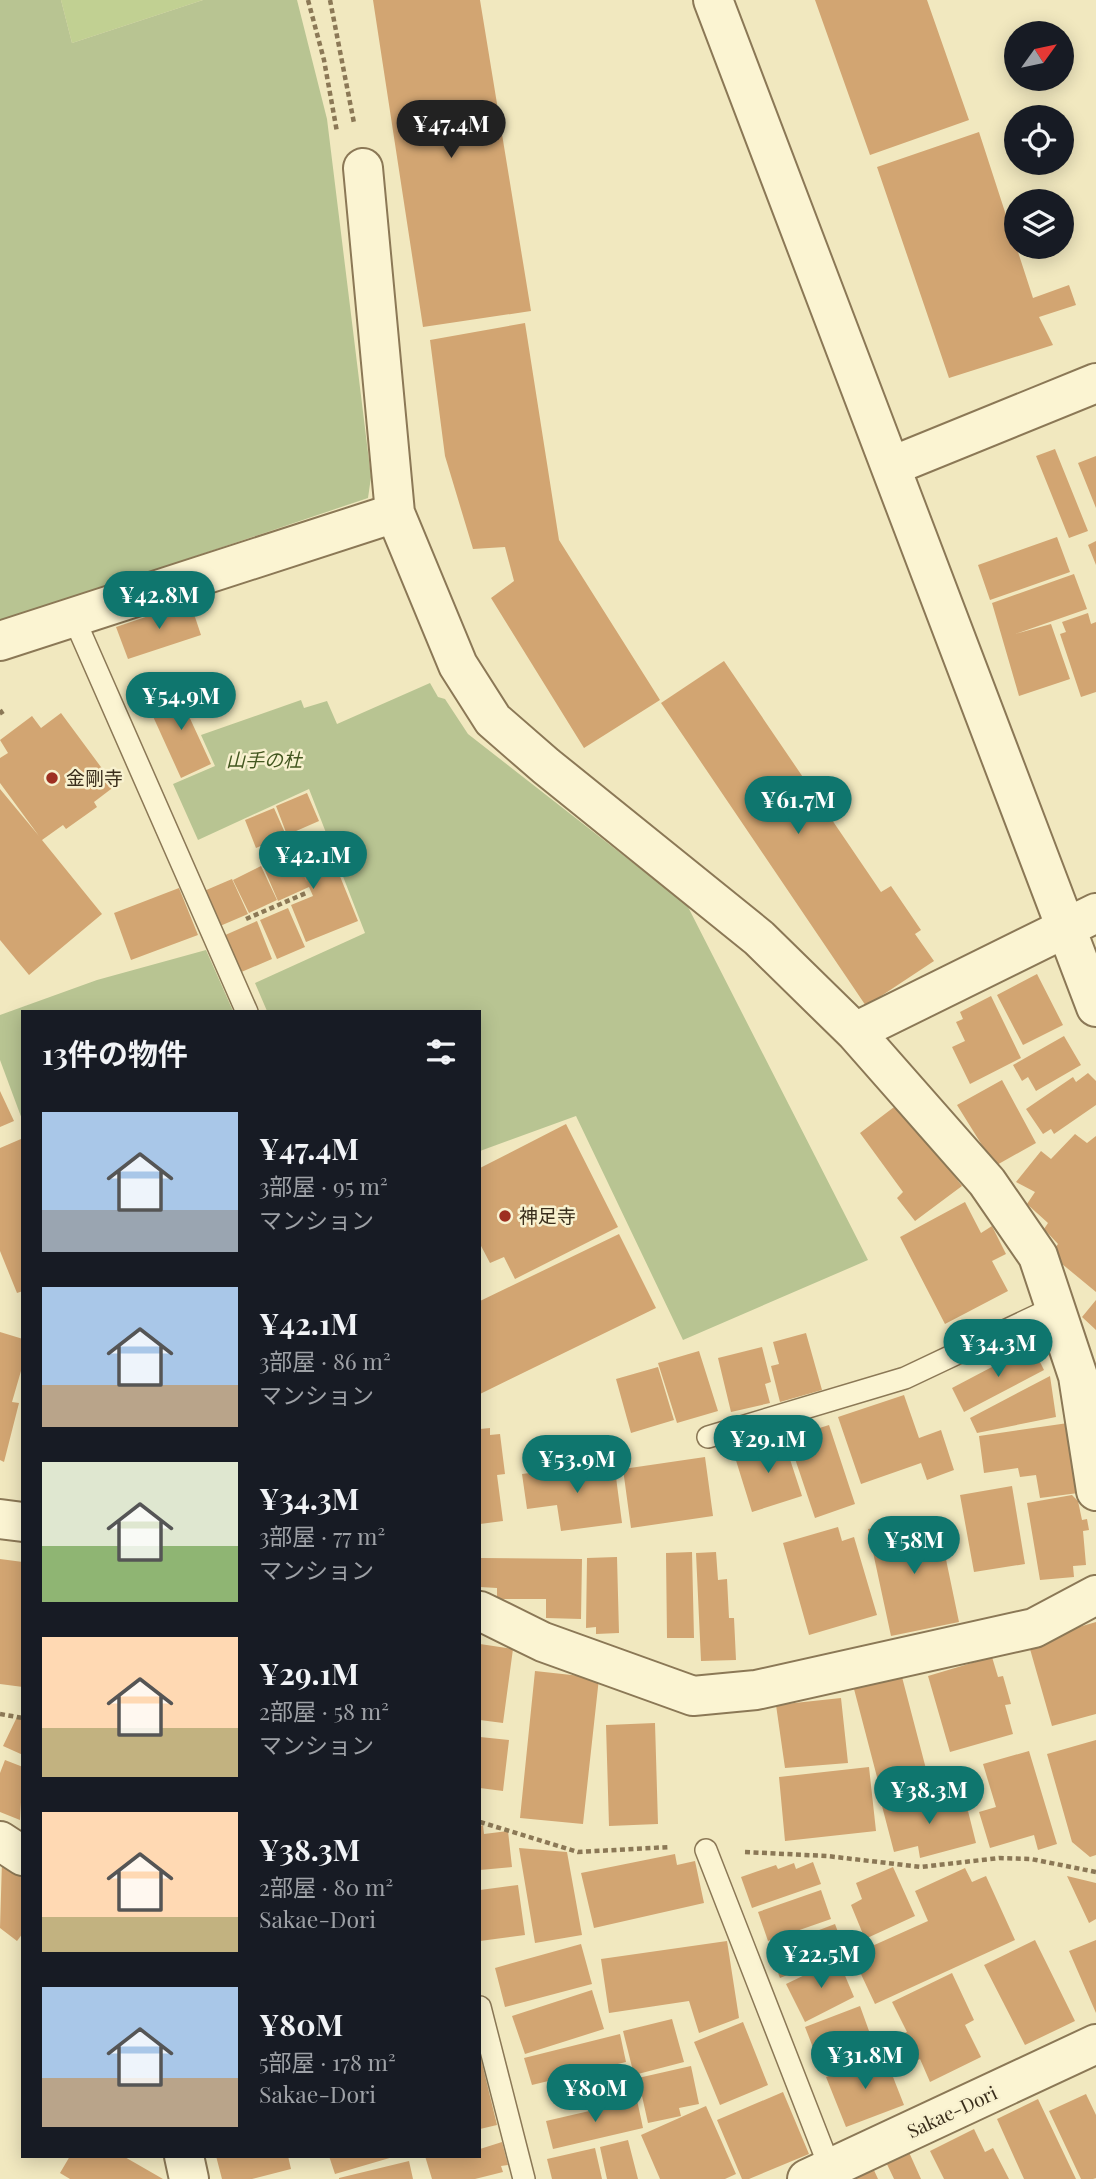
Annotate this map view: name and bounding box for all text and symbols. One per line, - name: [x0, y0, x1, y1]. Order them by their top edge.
- north arrow: [1004, 21, 1074, 91]
- map controls: [1004, 21, 1074, 259]
- pin: ¥47.4M: [394, 100, 508, 160]
- button: locate: [1004, 105, 1074, 175]
- text: ¥47.4M: [413, 107, 489, 138]
- button: layers: [1004, 189, 1074, 259]
- pin: ¥42.8M: [102, 572, 216, 631]
- text: ¥42.8M: [119, 578, 199, 609]
- pin: ¥54.9M: [124, 672, 238, 732]
- text: ¥54.9M: [142, 679, 220, 710]
- park label: 山手の杜: [226, 746, 304, 772]
- place label: 金剛寺: [66, 764, 123, 790]
- marker: 金剛寺: [44, 770, 60, 786]
- pin: ¥61.7M: [741, 776, 855, 836]
- text: ¥61.7M: [761, 783, 835, 814]
- pin: ¥42.1M: [256, 832, 370, 891]
- text: ¥42.1M: [275, 838, 351, 869]
- text: 13件の物件: [42, 1033, 188, 1073]
- icon: filters: [422, 1033, 460, 1071]
- text: ¥47.4M: [259, 1128, 359, 1168]
- icon: home: [98, 1140, 182, 1224]
- text: 3部屋 · 95 m²: [259, 1170, 388, 1201]
- place label: 神足寺: [519, 1202, 576, 1228]
- text: マンション: [259, 1204, 374, 1235]
- marker: 神足寺: [497, 1208, 513, 1224]
- text: ¥42.1M: [259, 1303, 358, 1343]
- icon: home: [98, 1315, 182, 1399]
- pin: ¥34.3M: [941, 1320, 1055, 1379]
- text: ¥34.3M: [960, 1326, 1037, 1357]
- text: 3部屋 · 86 m²: [259, 1345, 391, 1376]
- text: マンション: [259, 1379, 374, 1410]
- pin: ¥29.1M: [711, 1416, 825, 1475]
- text: ¥29.1M: [730, 1422, 806, 1453]
- pin: ¥53.9M: [520, 1436, 634, 1495]
- text: ¥53.9M: [538, 1442, 616, 1473]
- text: ¥34.3M: [259, 1478, 359, 1518]
- icon: home: [98, 1490, 182, 1574]
- pin: ¥58M: [873, 1516, 955, 1576]
- text: 3部屋 · 77 m²: [259, 1520, 385, 1551]
- text: ¥58M: [884, 1523, 944, 1554]
- text: マンション: [259, 1554, 374, 1585]
- text: ¥29.1M: [259, 1653, 359, 1693]
- icon: home: [98, 1665, 182, 1749]
- text: 2部屋 · 58 m²: [259, 1695, 389, 1726]
- text: マンション: [259, 1729, 374, 1760]
- pin: ¥38.3M: [872, 1766, 986, 1826]
- text: ¥38.3M: [890, 1773, 968, 1804]
- text: ¥38.3M: [259, 1829, 360, 1869]
- icon: home: [98, 1840, 182, 1924]
- text: 2部屋 · 80 m²: [259, 1871, 393, 1902]
- text: Sakae-Dori: [259, 1903, 376, 1934]
- pin: ¥22.5M: [764, 1930, 878, 1990]
- text: ¥22.5M: [782, 1937, 860, 1968]
- text: ¥80M: [259, 2004, 343, 2044]
- icon: home: [98, 2015, 182, 2099]
- pin: ¥31.8M: [808, 2032, 922, 2091]
- text: ¥31.8M: [827, 2038, 903, 2069]
- text: 5部屋 · 178 m²: [259, 2046, 396, 2077]
- pin: ¥80M: [554, 2064, 636, 2124]
- text: ¥80M: [563, 2071, 627, 2102]
- text: Sakae-Dori: [259, 2078, 376, 2109]
- street label: Sakae-Dori: [902, 2079, 1001, 2143]

